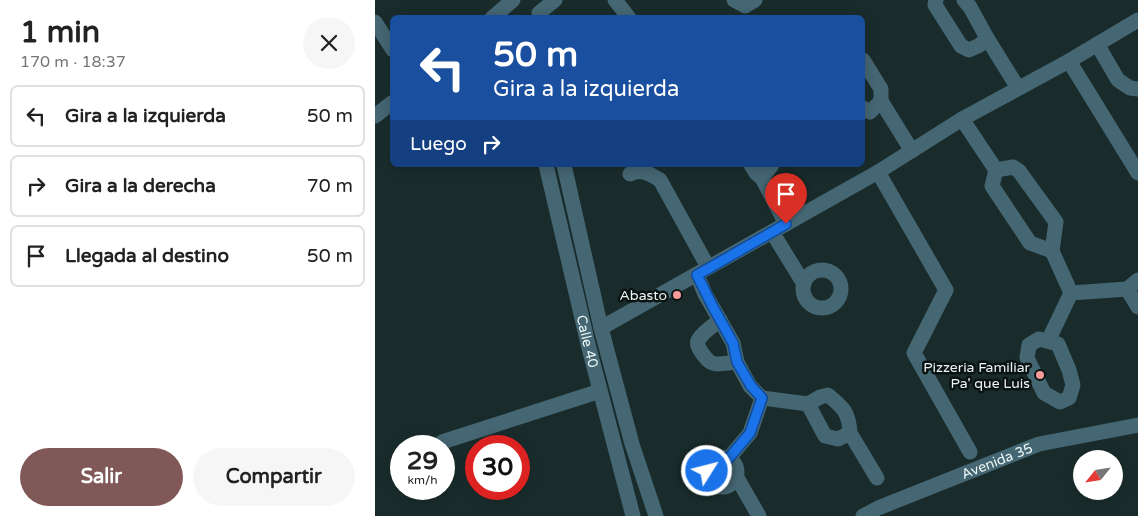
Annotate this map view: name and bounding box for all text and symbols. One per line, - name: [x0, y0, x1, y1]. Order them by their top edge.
- text: 1 min: [20, 14, 100, 51]
- button: close: [303, 17, 355, 69]
- text: 50 m: [493, 34, 578, 76]
- icon: left: [410, 35, 475, 100]
- text: 170 m · 18:37: [20, 52, 126, 72]
- text: Gira a la izquierda: [493, 76, 679, 102]
- icon: left: [22, 102, 50, 130]
- text: Gira a la izquierda: [65, 105, 226, 127]
- text: 50 m: [307, 105, 353, 127]
- icon: right: [477, 130, 505, 158]
- text: Luego: [410, 133, 467, 155]
- icon: right: [22, 172, 50, 200]
- pin: [765, 173, 807, 224]
- text: Gira a la derecha: [65, 175, 216, 197]
- text: 70 m: [307, 175, 353, 197]
- icon: arrive: [772, 180, 800, 208]
- icon: arrive: [22, 242, 50, 270]
- text: Llegada al destino: [65, 245, 229, 267]
- text: 50 m: [307, 245, 353, 267]
- place label: Abasto: [620, 287, 667, 304]
- marker: Abasto: [671, 289, 683, 301]
- street label: Calle 40: [572, 313, 602, 370]
- place label: Pizzeria Familiar Pa' que Luis: [923, 359, 1031, 392]
- marker: Pizzeria Familiar Pa' que Luis: [1034, 369, 1046, 381]
- speed limit sign: 30: [465, 435, 530, 500]
- street label: Avenida 35: [959, 439, 1035, 483]
- position arrow: [680, 444, 732, 496]
- text: 29: [407, 446, 438, 476]
- button: Salir: [20, 448, 183, 506]
- button: Compartir: [193, 448, 355, 506]
- north arrow: [1073, 450, 1123, 500]
- map controls: [1073, 450, 1123, 500]
- text: km/h: [407, 473, 438, 487]

